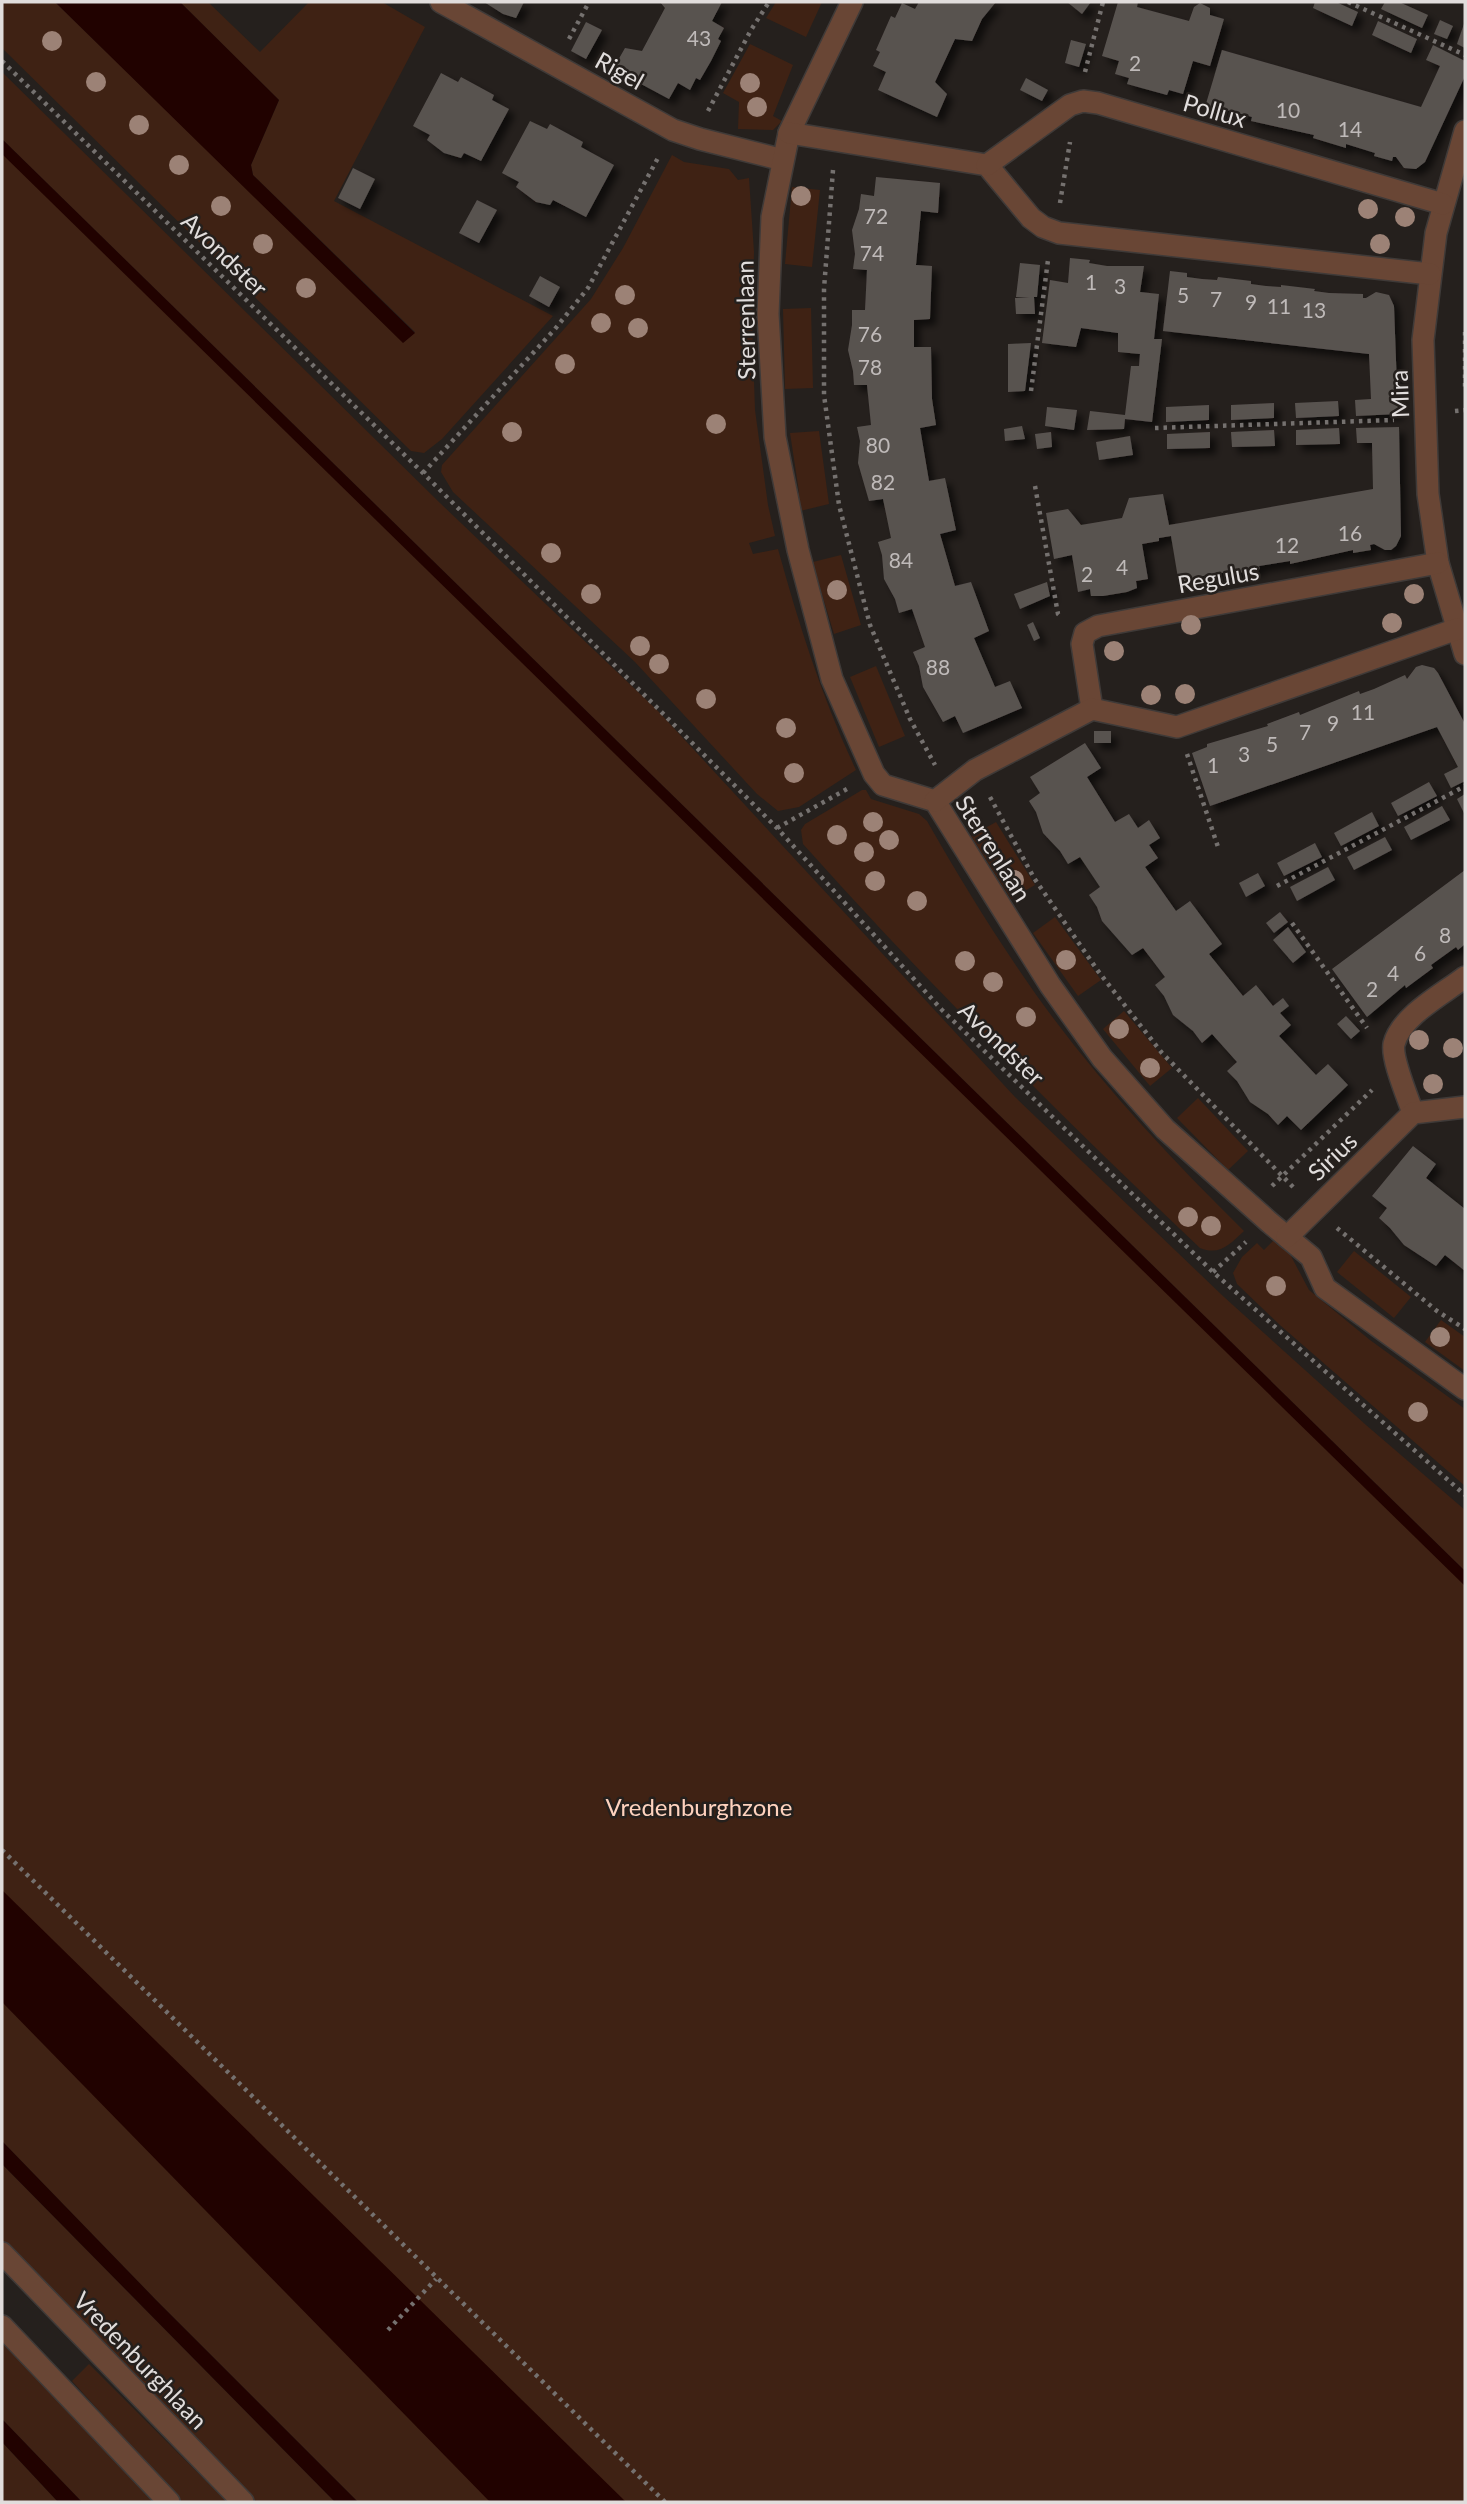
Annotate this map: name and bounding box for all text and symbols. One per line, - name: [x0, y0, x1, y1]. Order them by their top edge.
- house number: 43: [687, 25, 711, 50]
- street label: Rigel: [591, 45, 649, 95]
- house number: 2: [1129, 50, 1141, 75]
- street label: Pollux: [1180, 87, 1250, 133]
- house number: 10: [1276, 97, 1300, 122]
- house number: 14: [1338, 116, 1362, 141]
- house number: 72: [864, 203, 888, 228]
- street label: Avondster: [176, 206, 274, 302]
- house number: 74: [860, 240, 884, 265]
- street label: Sterrenlaan: [729, 260, 761, 380]
- house number: 1: [1085, 269, 1097, 294]
- house number: 3: [1114, 273, 1126, 298]
- house number: 5: [1177, 282, 1189, 307]
- house number: 7: [1210, 286, 1222, 311]
- house number: 9: [1245, 289, 1257, 314]
- house number: 11: [1267, 293, 1291, 318]
- house number: 13: [1302, 297, 1326, 322]
- house number: 76: [858, 321, 882, 346]
- house number: 78: [858, 354, 882, 379]
- street label: Mira: [1384, 369, 1414, 419]
- house number: 80: [866, 432, 890, 457]
- house number: 82: [871, 469, 895, 494]
- house number: 16: [1338, 520, 1362, 545]
- house number: 12: [1275, 532, 1299, 557]
- house number: 84: [889, 547, 913, 572]
- house number: 4: [1116, 554, 1128, 579]
- street label: Regulus: [1175, 556, 1261, 598]
- house number: 2: [1081, 561, 1093, 586]
- house number: 88: [926, 654, 950, 679]
- house number: 11: [1351, 699, 1375, 724]
- house number: 9: [1327, 710, 1339, 735]
- house number: 7: [1299, 719, 1311, 744]
- house number: 5: [1266, 731, 1278, 756]
- house number: 3: [1238, 741, 1250, 766]
- house number: 1: [1207, 752, 1219, 777]
- street label: Sterrenlaan: [950, 790, 1038, 906]
- house number: 8: [1439, 922, 1451, 947]
- house number: 6: [1414, 940, 1426, 965]
- house number: 4: [1387, 960, 1399, 985]
- house number: 2: [1366, 976, 1378, 1001]
- street label: Avondster: [953, 995, 1051, 1091]
- street label: Sirius: [1301, 1126, 1363, 1186]
- park label: Vredenburghzone: [606, 1792, 792, 1821]
- street label: Vredenburghlaan: [68, 2285, 214, 2435]

